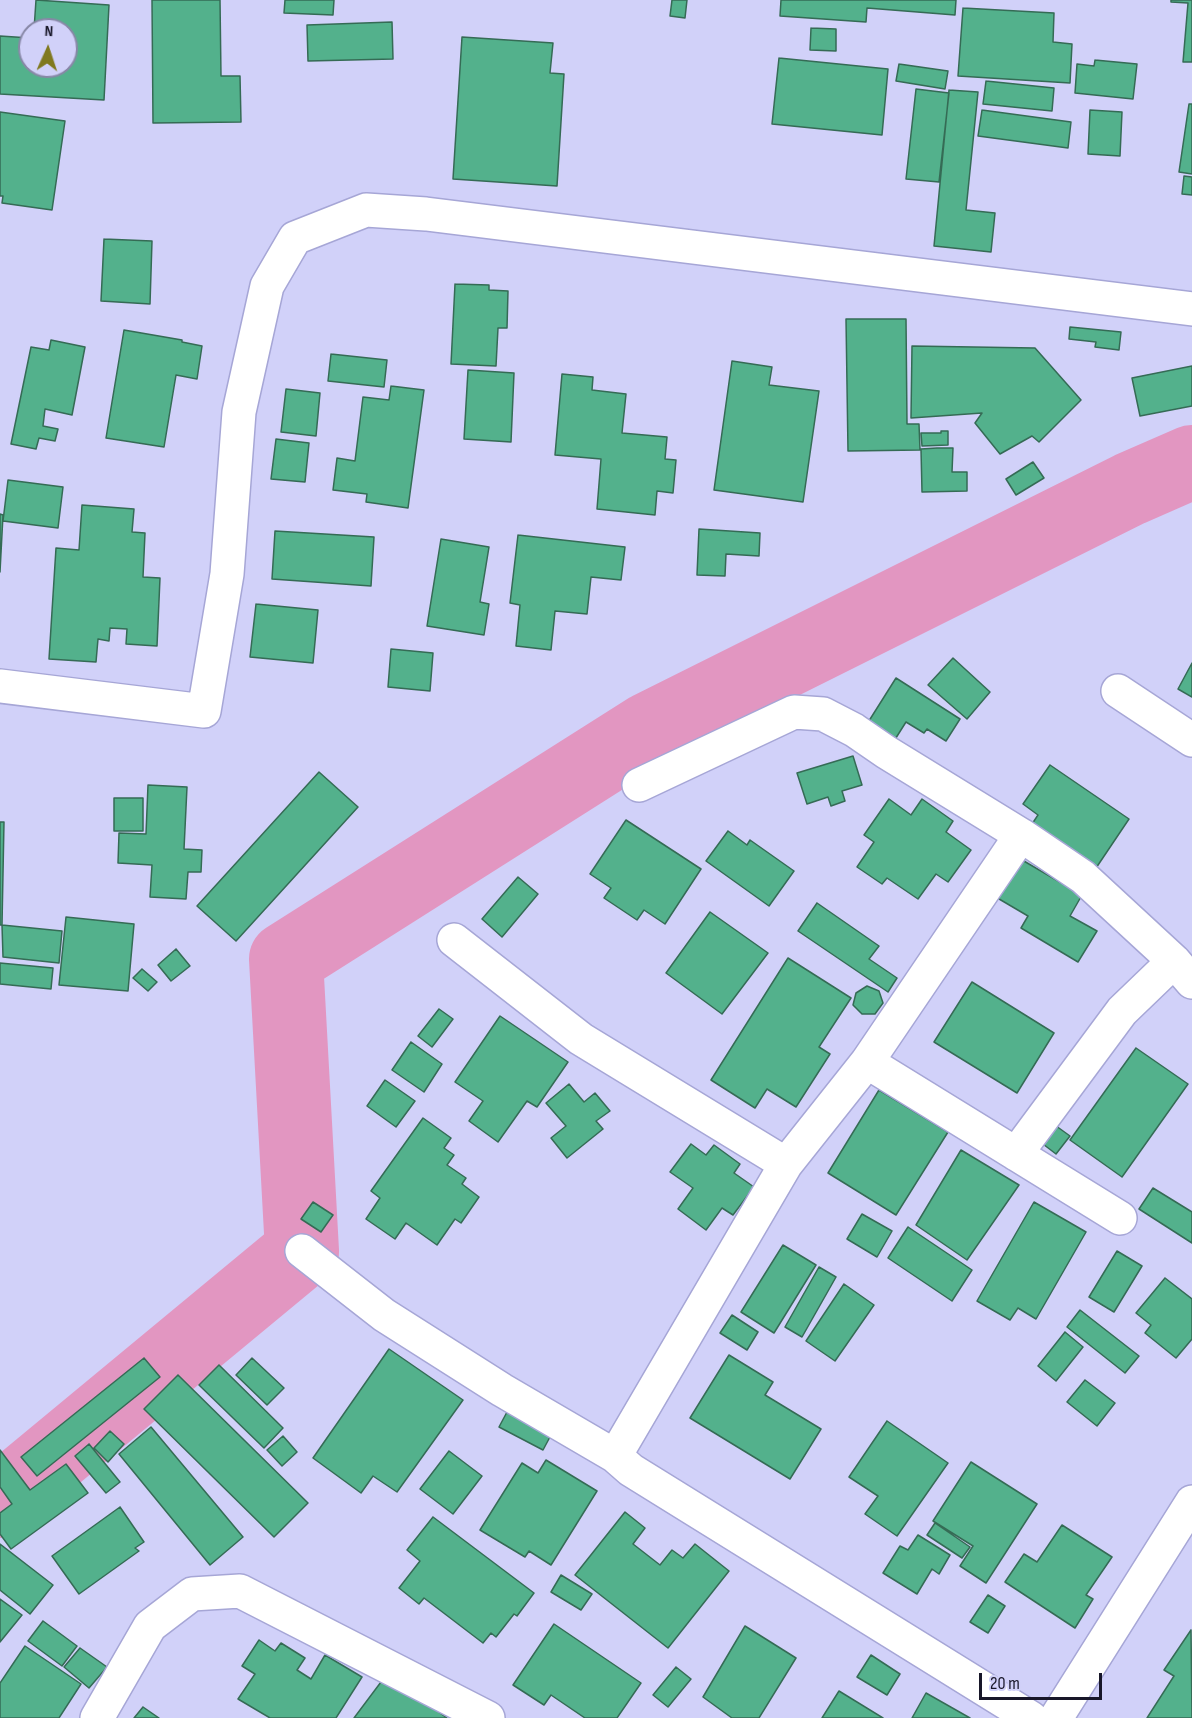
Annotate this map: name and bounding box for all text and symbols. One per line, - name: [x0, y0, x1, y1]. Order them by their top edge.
- north arrow: [18, 18, 78, 78]
- text: N: [44, 22, 54, 41]
- scale bar: [982, 1661, 1105, 1699]
- text: 20 m: [990, 1673, 1020, 1694]

